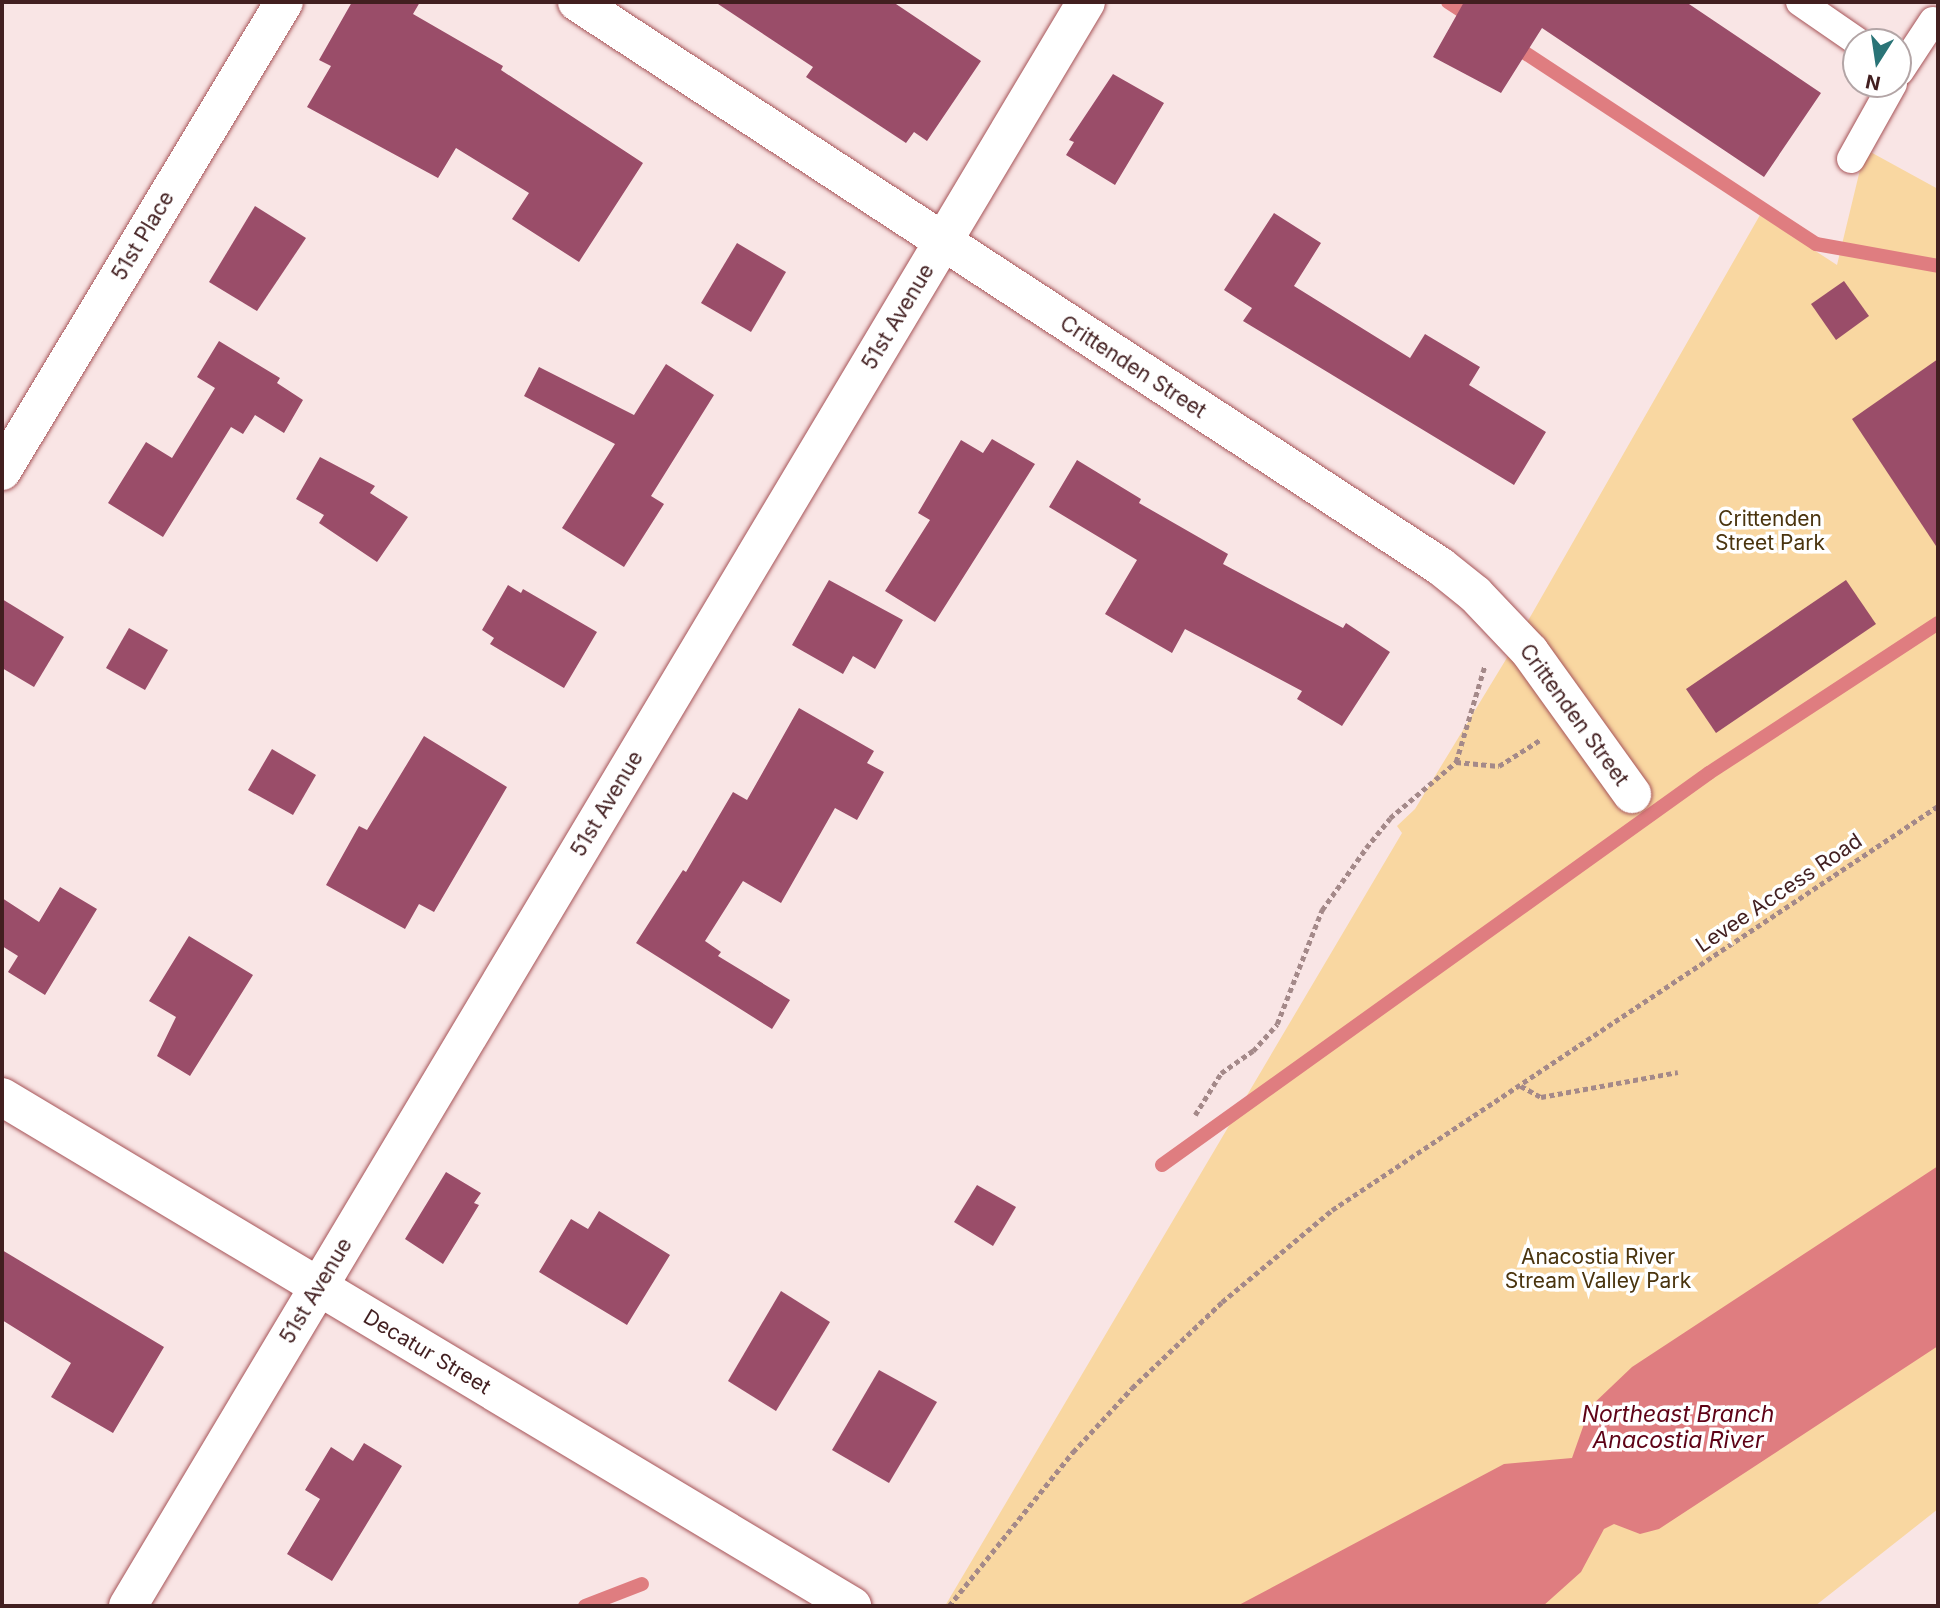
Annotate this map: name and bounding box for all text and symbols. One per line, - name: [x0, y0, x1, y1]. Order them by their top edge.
- north arrow: [1842, 28, 1912, 98]
- text: N: [1863, 69, 1882, 95]
- street label: 51st Place: [107, 187, 179, 285]
- street label: 51st Avenue: [857, 260, 939, 374]
- street label: Crittenden Street: [1055, 310, 1211, 424]
- park label: Crittenden Street Park: [1715, 506, 1825, 556]
- street label: Crittenden Street: [1514, 639, 1634, 791]
- street label: 51st Avenue: [566, 747, 648, 861]
- street label: Levee Access Road: [1691, 828, 1867, 958]
- street label: 51st Avenue: [275, 1234, 357, 1348]
- park label: Anacostia River Stream Valley Park: [1505, 1244, 1691, 1294]
- street label: Decatur Street: [359, 1304, 495, 1400]
- water label: Northeast Branch Anacostia River: [1582, 1400, 1774, 1454]

